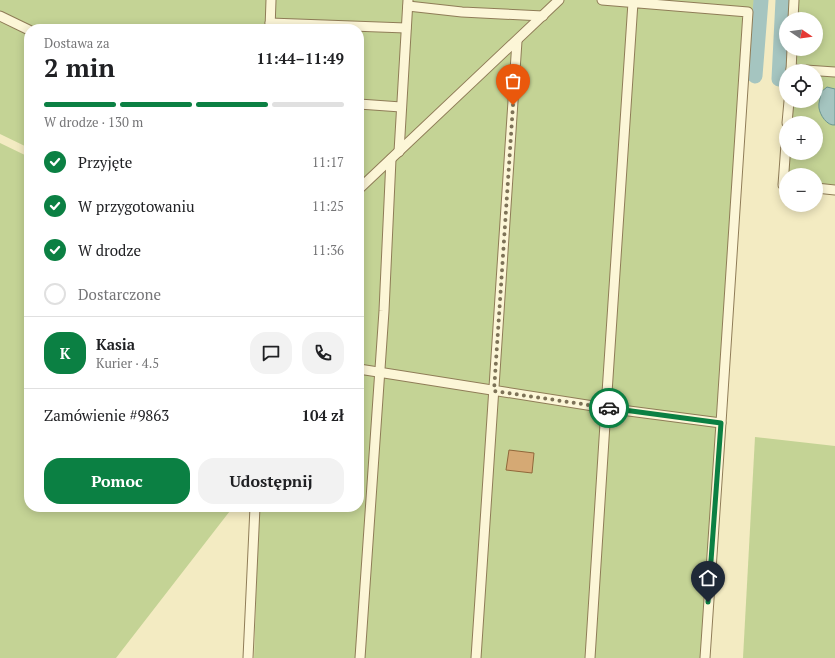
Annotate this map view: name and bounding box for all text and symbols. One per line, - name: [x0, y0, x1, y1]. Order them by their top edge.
- north arrow: [779, 12, 823, 56]
- map controls: [779, 12, 823, 212]
- text: Dostawa za: [44, 34, 110, 52]
- text: 11:44–11:49: [257, 48, 344, 68]
- text: 2 min: [44, 50, 115, 84]
- pin: [496, 64, 530, 105]
- button: locate: [779, 64, 823, 108]
- icon: bag: [502, 70, 524, 92]
- text: W drodze · 130 m: [44, 113, 143, 131]
- button: +: [779, 116, 823, 160]
- icon: check: [44, 151, 66, 173]
- text: Przyjęte: [78, 152, 132, 172]
- text: 11:17: [312, 153, 344, 171]
- button: −: [779, 168, 823, 212]
- icon: check: [44, 195, 66, 217]
- text: W przygotowaniu: [78, 196, 195, 216]
- text: 11:25: [312, 197, 344, 215]
- icon: check: [44, 239, 66, 261]
- text: W drodze: [78, 240, 141, 260]
- text: 11:36: [312, 241, 344, 259]
- text: Dostarczone: [78, 284, 161, 304]
- button: chat: [250, 332, 292, 374]
- button: phone: [302, 332, 344, 374]
- text: Kasia: [96, 334, 135, 354]
- text: K: [60, 343, 70, 363]
- text: Kurier · 4.5: [96, 354, 159, 372]
- courier: [589, 388, 629, 428]
- icon: car: [598, 397, 620, 419]
- text: Zamówienie #9863: [44, 405, 169, 425]
- text: 104 zł: [302, 405, 344, 425]
- button: Pomoc: [44, 458, 190, 504]
- button: Udostępnij: [198, 458, 344, 504]
- pin: [691, 561, 725, 602]
- icon: home: [697, 567, 719, 589]

